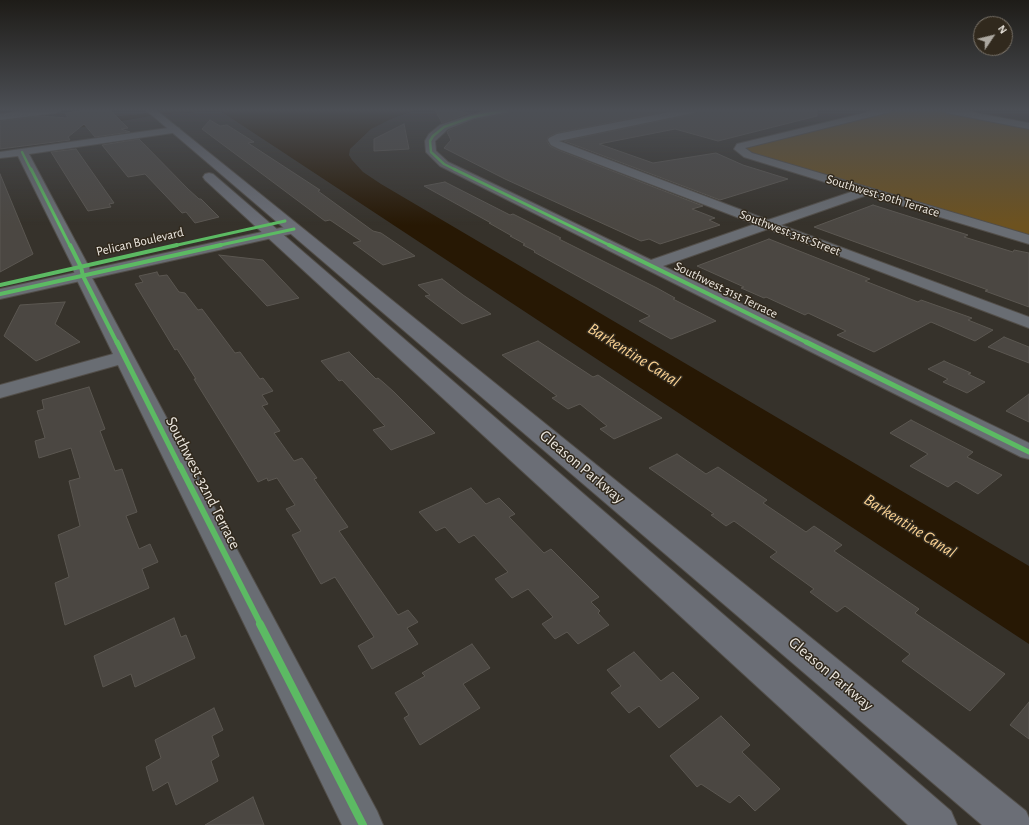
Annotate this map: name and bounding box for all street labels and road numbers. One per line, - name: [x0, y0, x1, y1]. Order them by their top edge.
- street label: Southwest 30th Terrace: [825, 171, 941, 221]
- street label: Southwest 31st Street: [737, 207, 843, 259]
- street label: Pelican Boulevard: [95, 224, 185, 260]
- street label: Southwest 31st Terrace: [672, 258, 780, 322]
- street label: Southwest 32nd Terrace: [161, 413, 245, 553]
- street label: Gleason Parkway: [536, 426, 628, 508]
- street label: Gleason Parkway: [785, 633, 877, 715]

